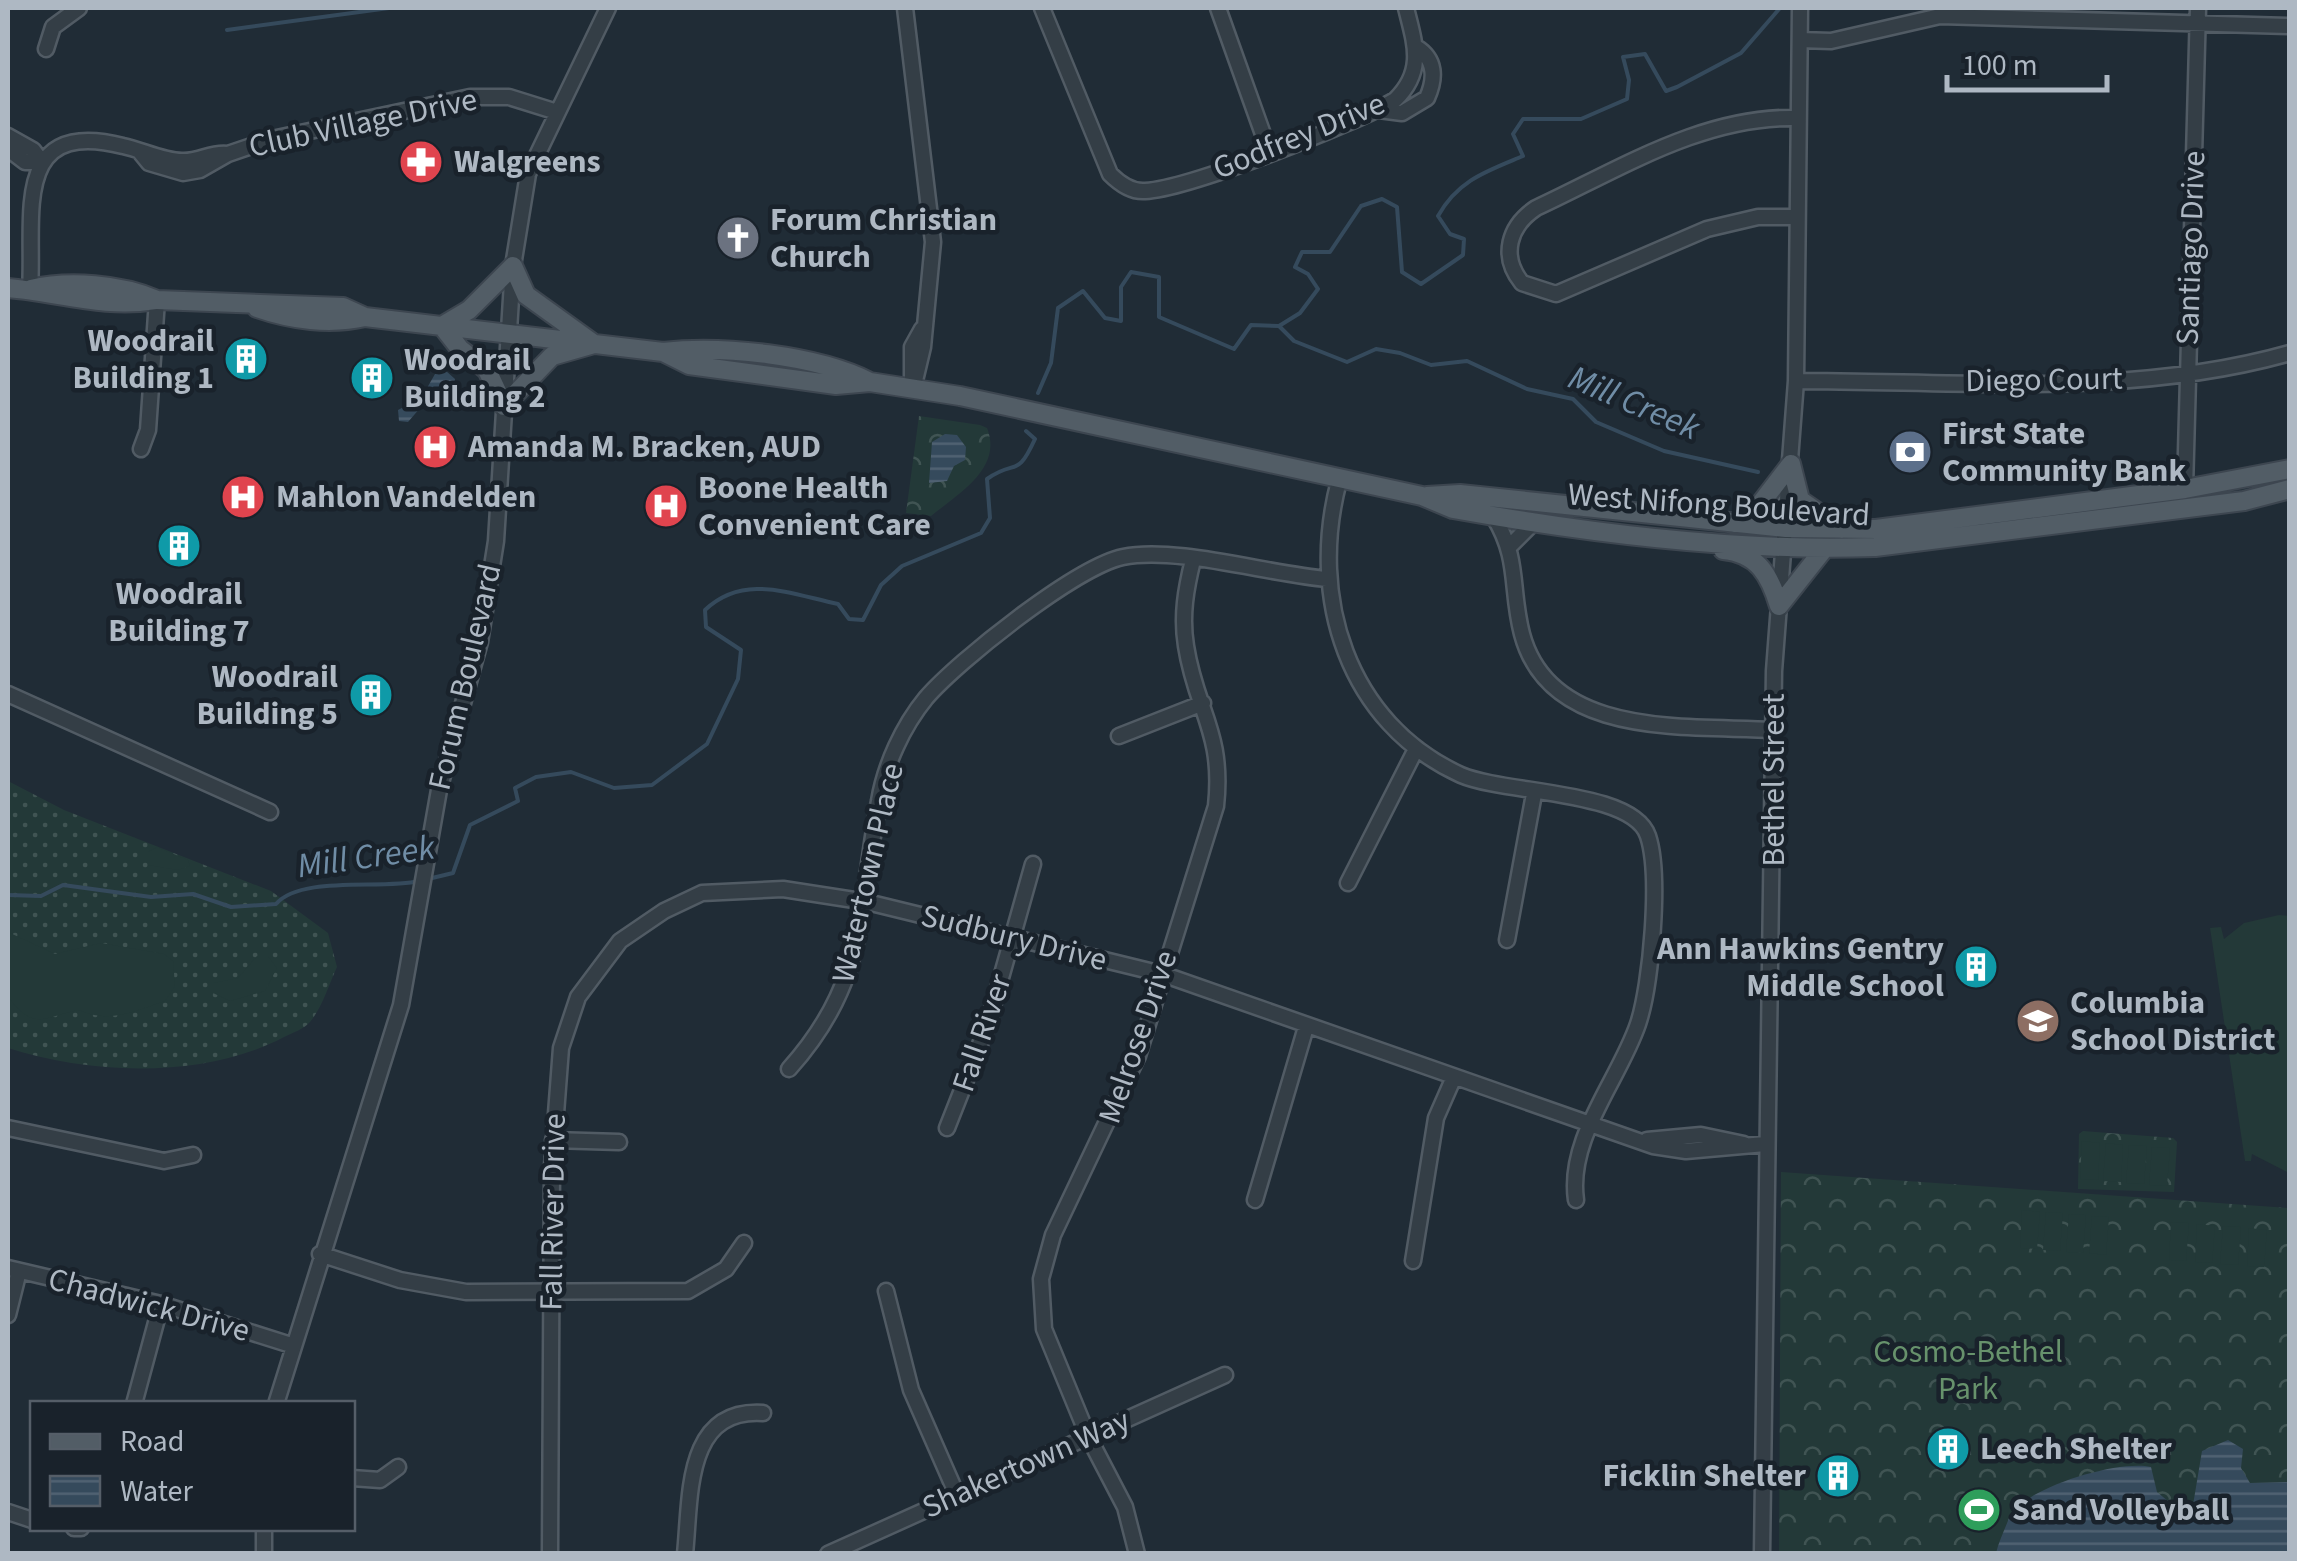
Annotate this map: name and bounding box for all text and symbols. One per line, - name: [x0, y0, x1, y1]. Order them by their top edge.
- scale bar: [1947, 30, 2107, 92]
- text: 100 m: [1962, 44, 2038, 87]
- street label: Club Village Drive: [245, 76, 481, 170]
- street label: Godfrey Drive: [1206, 81, 1392, 191]
- pharmacy icon: Walgreens: [398, 139, 444, 185]
- place label: Walgreens: [454, 139, 601, 185]
- street label: Santiago Drive: [2165, 150, 2217, 346]
- place label: Forum Christian Church: [770, 197, 997, 280]
- church icon: Forum Christian Church: [715, 215, 761, 261]
- place label: Woodrail Building 1: [73, 318, 214, 401]
- building icon: Woodrail Building 1: [223, 336, 269, 382]
- place label: Woodrail Building 2: [404, 337, 545, 420]
- water label: Mill Creek: [1561, 353, 1709, 454]
- building icon: Woodrail Building 2: [349, 355, 395, 401]
- street label: Diego Court: [1965, 356, 2123, 404]
- place label: First State Community Bank: [1942, 411, 2186, 494]
- hospital icon: Amanda M. Bracken, AUD: [412, 424, 458, 470]
- place label: Amanda M. Bracken, AUD: [467, 424, 821, 470]
- bank icon: First State Community Bank: [1887, 429, 1933, 475]
- place label: Boone Health Convenient Care: [698, 465, 931, 548]
- street label: West Nifong Boulevard: [1566, 471, 1872, 539]
- hospital icon: Mahlon Vandelden: [220, 474, 266, 520]
- place label: Mahlon Vandelden: [276, 474, 536, 520]
- hospital icon: Boone Health Convenient Care: [643, 483, 689, 529]
- building icon: Woodrail Building 7: [156, 523, 202, 569]
- street label: Forum Boulevard: [417, 559, 513, 795]
- place label: Woodrail Building 7: [108, 571, 250, 654]
- place label: Woodrail Building 5: [197, 654, 338, 737]
- building icon: Woodrail Building 5: [348, 672, 394, 718]
- street label: Bethel Street: [1751, 693, 1797, 867]
- street label: Watertown Place: [820, 759, 916, 987]
- water label: Mill Creek: [294, 822, 439, 891]
- street label: Sudbury Drive: [916, 893, 1112, 983]
- place label: Ann Hawkins Gentry Middle School: [1656, 926, 1944, 1009]
- street label: Melrose Drive: [1087, 944, 1189, 1130]
- building icon: Ann Hawkins Gentry Middle School: [1953, 944, 1999, 990]
- street label: Fall River: [940, 967, 1024, 1098]
- place label: Columbia School District: [2070, 980, 2276, 1063]
- school or university icon: Columbia School District: [2015, 998, 2061, 1044]
- street label: Fall River Drive: [528, 1113, 578, 1311]
- street label: Chadwick Drive: [43, 1256, 255, 1354]
- park label: Cosmo-Bethel Park: [1873, 1329, 2063, 1412]
- street label: Shakertown Way: [915, 1398, 1137, 1530]
- legend: [30, 1401, 355, 1531]
- text: Road: [120, 1420, 184, 1463]
- building icon: Leech Shelter: [1925, 1426, 1971, 1472]
- place label: Leech Shelter: [1980, 1426, 2172, 1472]
- place label: Ficklin Shelter: [1602, 1453, 1806, 1499]
- building icon: Ficklin Shelter: [1815, 1453, 1861, 1499]
- text: Water: [120, 1470, 193, 1513]
- sports icon: Sand Volleyball: [1956, 1487, 2002, 1533]
- place label: Sand Volleyball: [2012, 1487, 2229, 1533]

